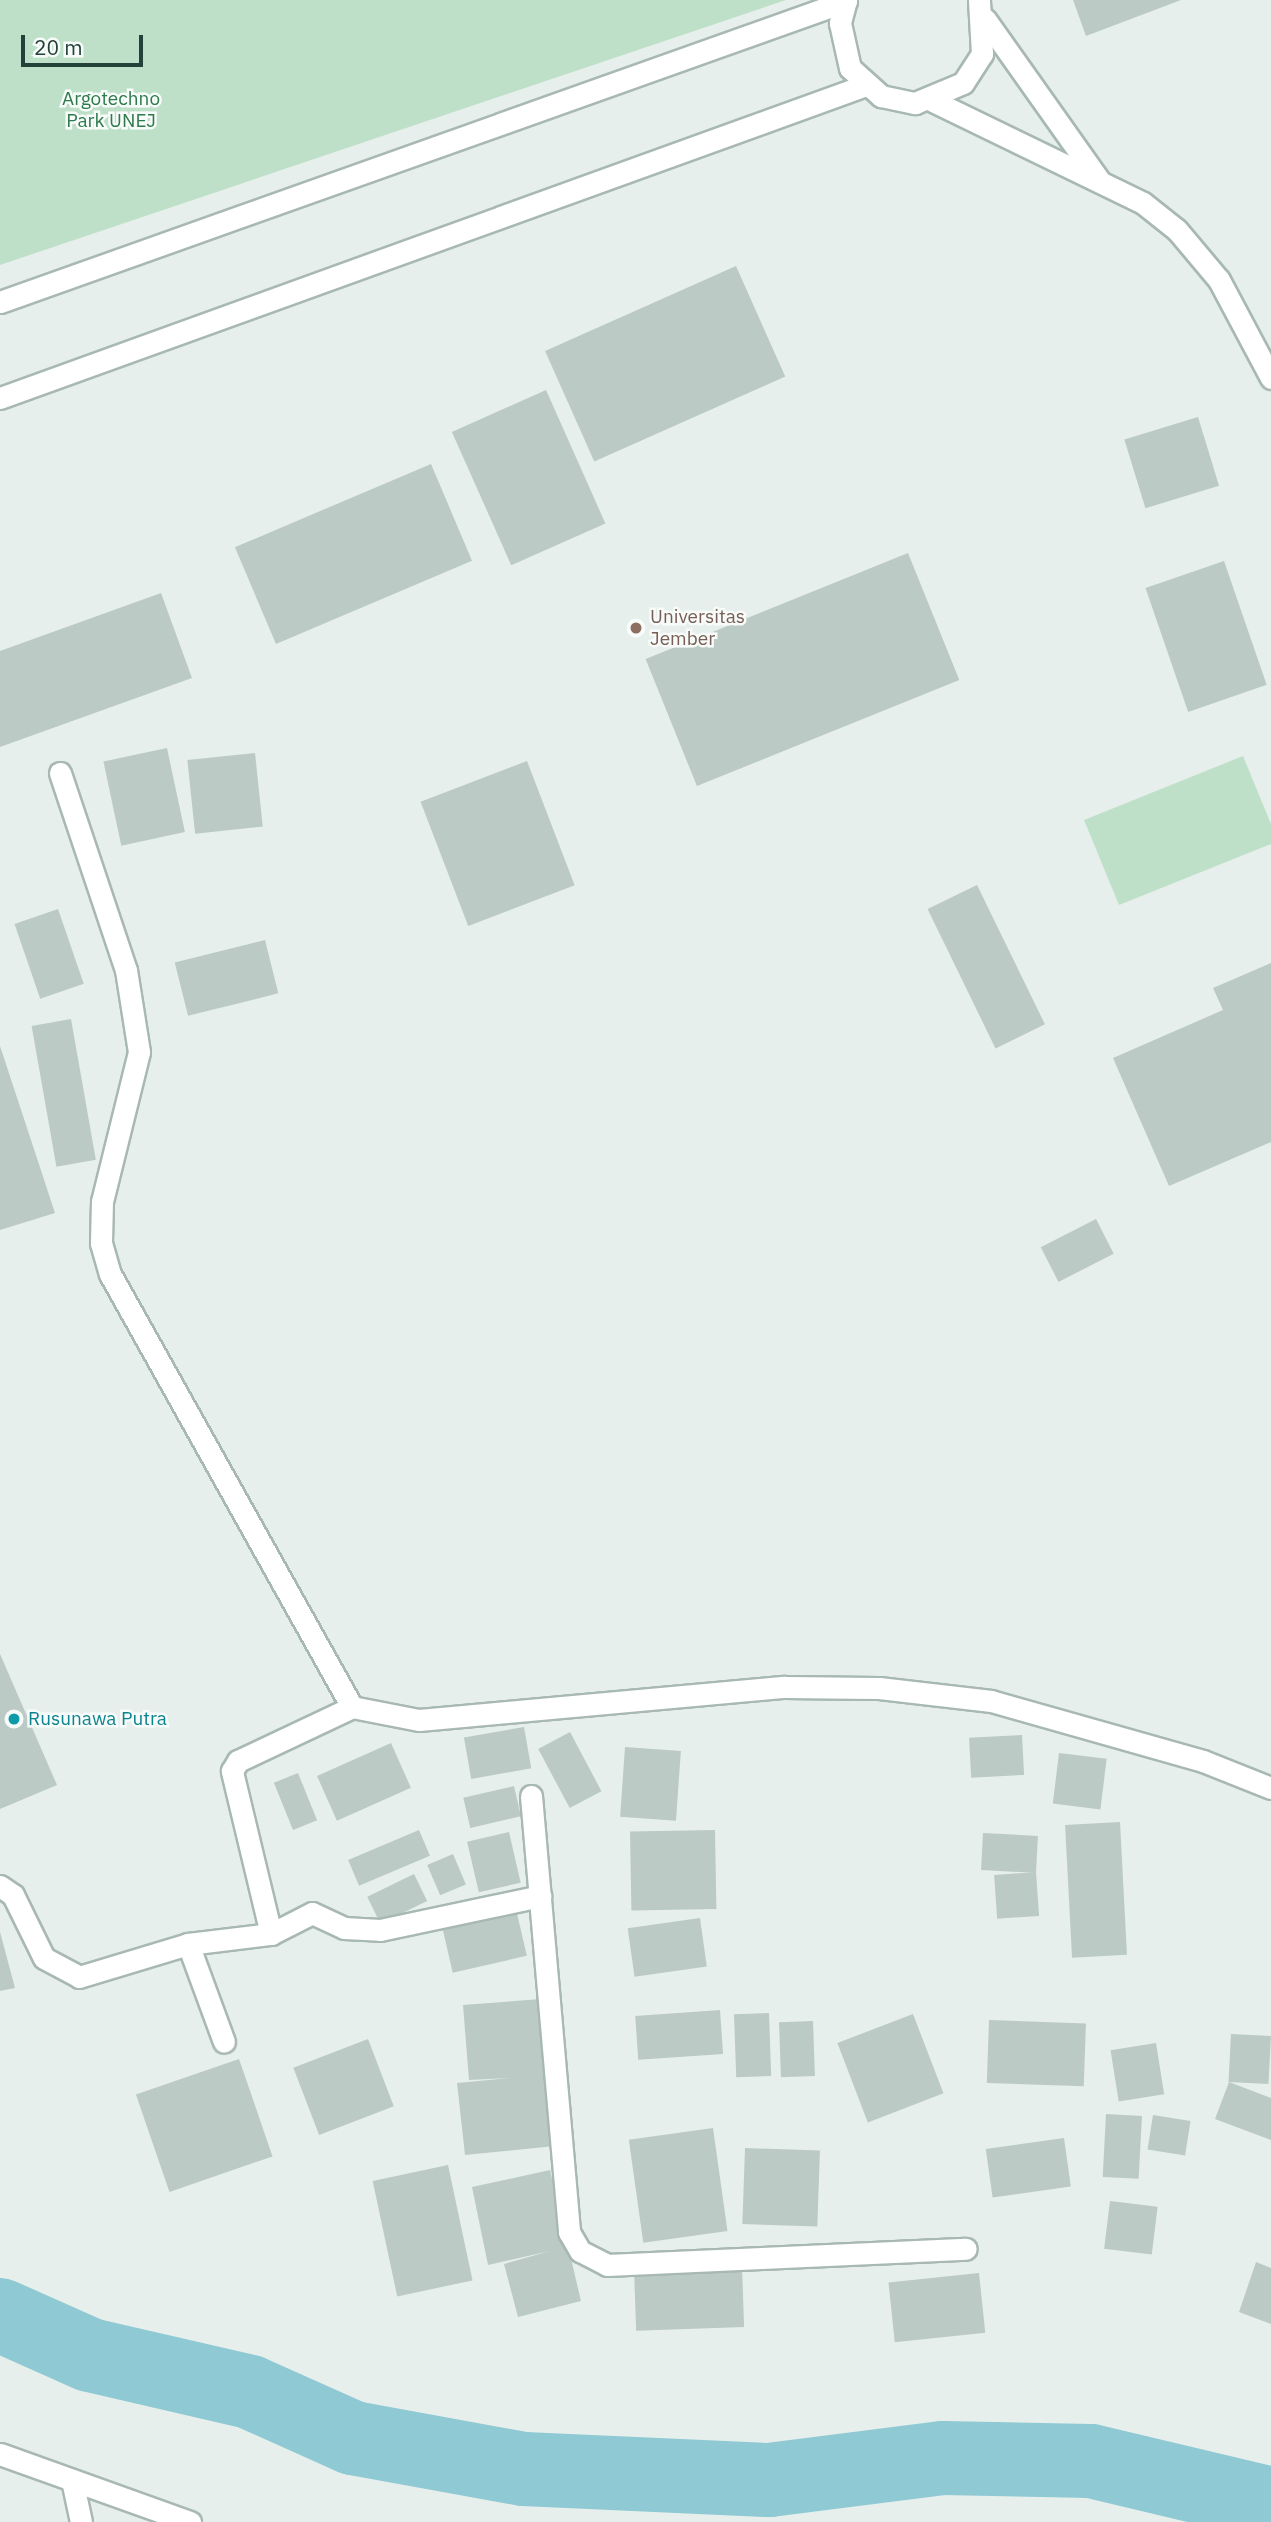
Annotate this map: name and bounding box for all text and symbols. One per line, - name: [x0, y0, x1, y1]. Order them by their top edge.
- scale bar: [24, 21, 147, 65]
- text: 20 m: [34, 33, 83, 61]
- park label: Argotechno Park UNEJ: [62, 88, 160, 132]
- place label: Universitas Jember: [650, 606, 745, 650]
- marker: Universitas Jember: [628, 620, 644, 636]
- place label: Rusunawa Putra: [28, 1708, 167, 1730]
- marker: Rusunawa Putra: [6, 1711, 22, 1727]

